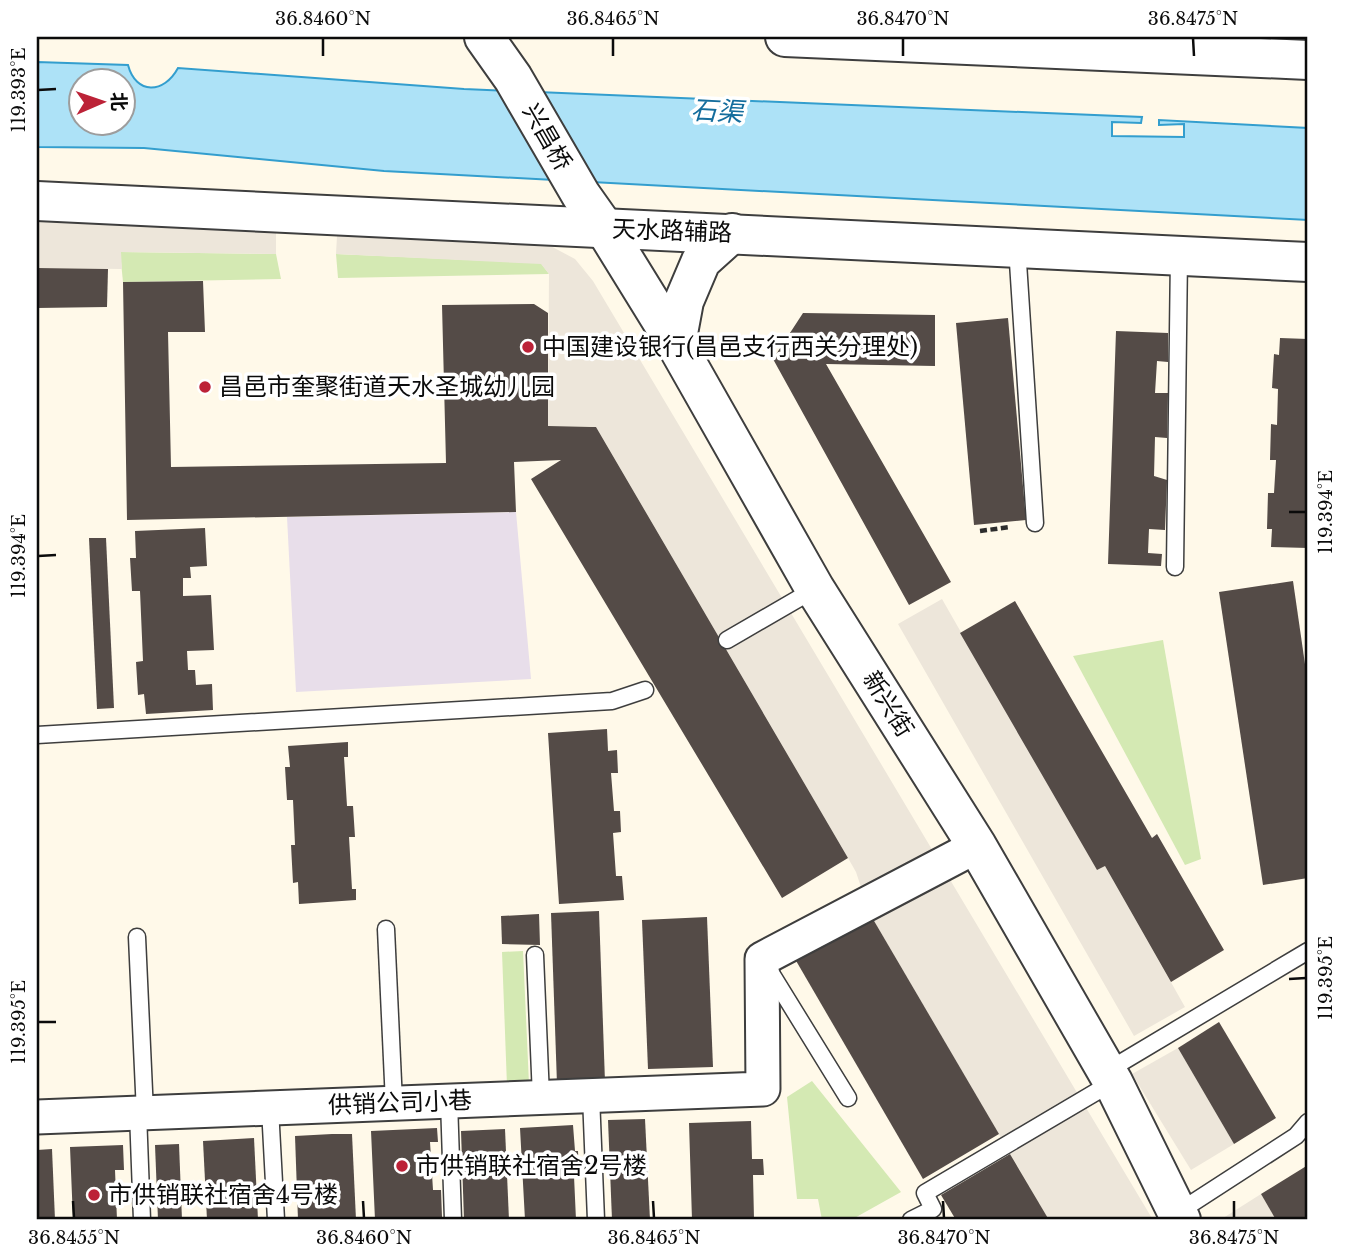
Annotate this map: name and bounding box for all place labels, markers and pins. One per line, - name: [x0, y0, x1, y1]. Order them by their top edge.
- place label: 中国建设银行(昌邑支行西关分理处): [542, 332, 918, 361]
- marker: 中国建设银行(昌邑支行西关分理处): [520, 339, 536, 355]
- place label: 昌邑市奎聚街道天水圣城幼儿园: [219, 372, 555, 401]
- marker: 昌邑市奎聚街道天水圣城幼儿园: [197, 379, 213, 395]
- place label: 市供销联社宿舍2号楼: [416, 1151, 647, 1180]
- marker: 市供销联社宿舍2号楼: [394, 1158, 410, 1174]
- place label: 市供销联社宿舍4号楼: [108, 1180, 338, 1209]
- marker: 市供销联社宿舍4号楼: [86, 1187, 102, 1203]

